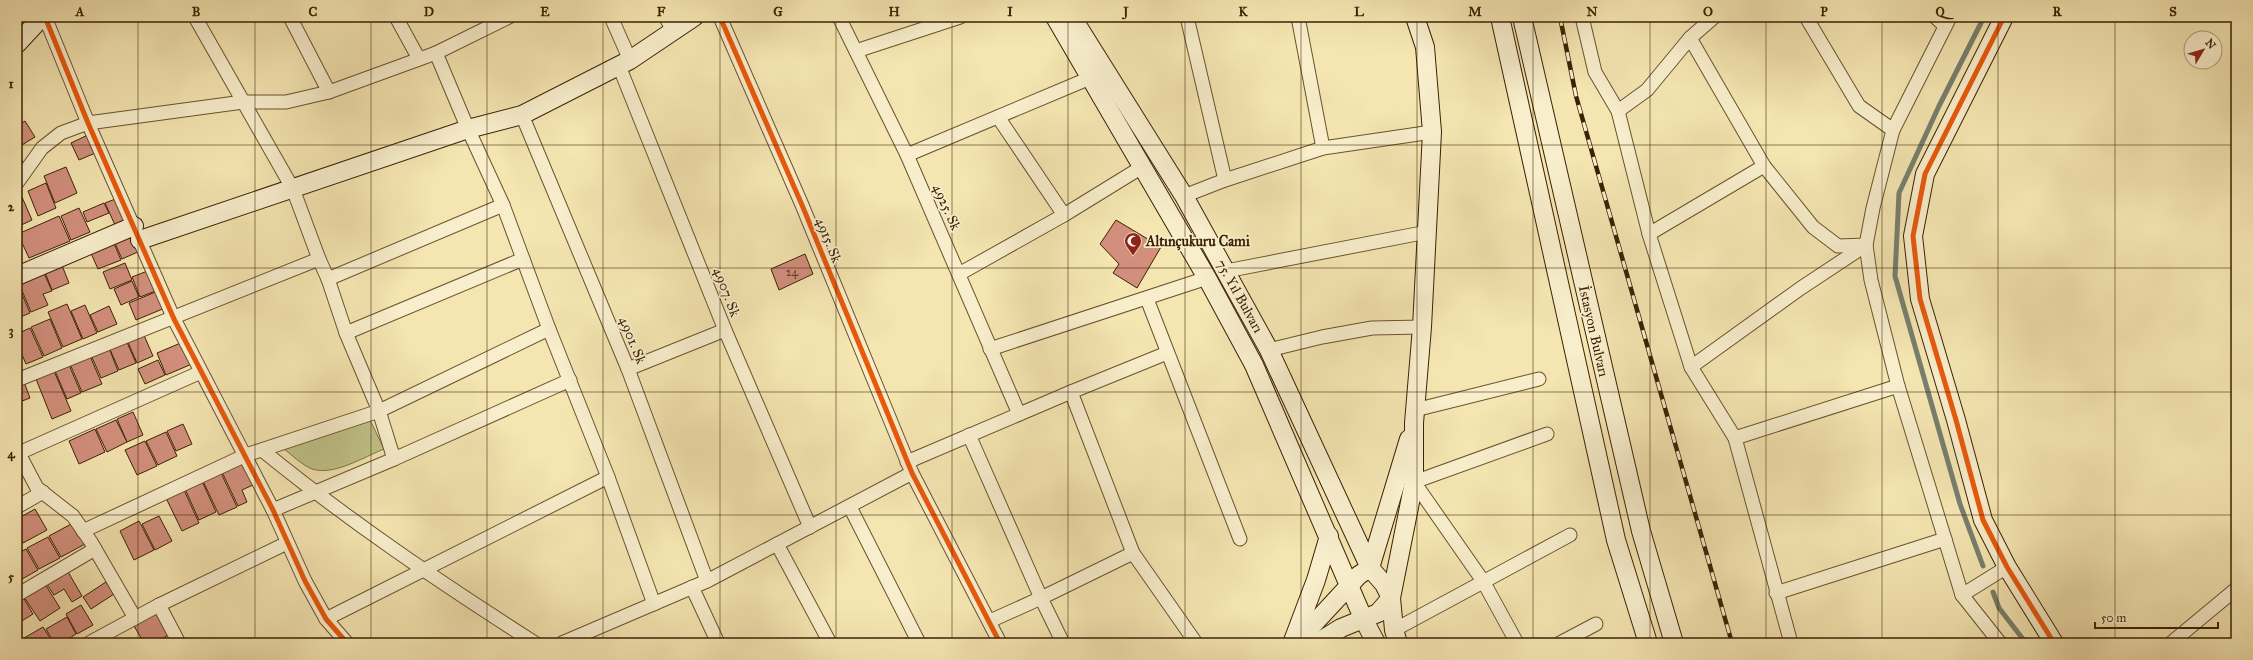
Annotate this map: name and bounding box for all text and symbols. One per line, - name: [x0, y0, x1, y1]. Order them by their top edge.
- text: A: [75, 4, 85, 20]
- text: B: [192, 4, 201, 20]
- text: C: [309, 4, 318, 20]
- text: D: [424, 4, 434, 20]
- text: E: [540, 4, 550, 20]
- text: F: [657, 4, 666, 20]
- text: G: [773, 4, 783, 20]
- text: H: [888, 4, 900, 20]
- text: I: [1007, 4, 1013, 20]
- text: J: [1121, 4, 1129, 20]
- text: K: [1238, 4, 1248, 20]
- text: L: [1354, 4, 1364, 20]
- text: M: [1468, 4, 1482, 20]
- text: N: [1586, 4, 1598, 20]
- text: O: [1703, 4, 1713, 20]
- text: P: [1820, 4, 1828, 20]
- text: Q: [1935, 4, 1954, 20]
- text: R: [2052, 4, 2062, 20]
- text: S: [2169, 4, 2177, 20]
- north arrow: [2183, 30, 2223, 70]
- text: N: [2202, 36, 2219, 52]
- text: 1: [8, 76, 14, 92]
- street label: 4925. Sk: [929, 181, 964, 233]
- text: 2: [8, 199, 15, 215]
- street label: 4915. Sk: [812, 215, 845, 266]
- mosque icon: Altınçukuru Cami: [1123, 231, 1143, 256]
- place label: Altınçukuru Cami: [1145, 233, 1250, 251]
- street label: 75. Yıl Bulvarı: [1212, 257, 1267, 336]
- street label: 4907. Sk: [709, 265, 744, 320]
- house number: 24: [786, 265, 799, 279]
- street label: İstasyon Bulvarı: [1575, 284, 1613, 379]
- street label: 4901. Sk: [615, 314, 650, 367]
- text: 3: [8, 323, 14, 339]
- text: 4: [7, 446, 15, 462]
- text: 5: [8, 569, 15, 585]
- scale bar: [2095, 604, 2218, 630]
- text: 50 m: [2101, 611, 2126, 625]

